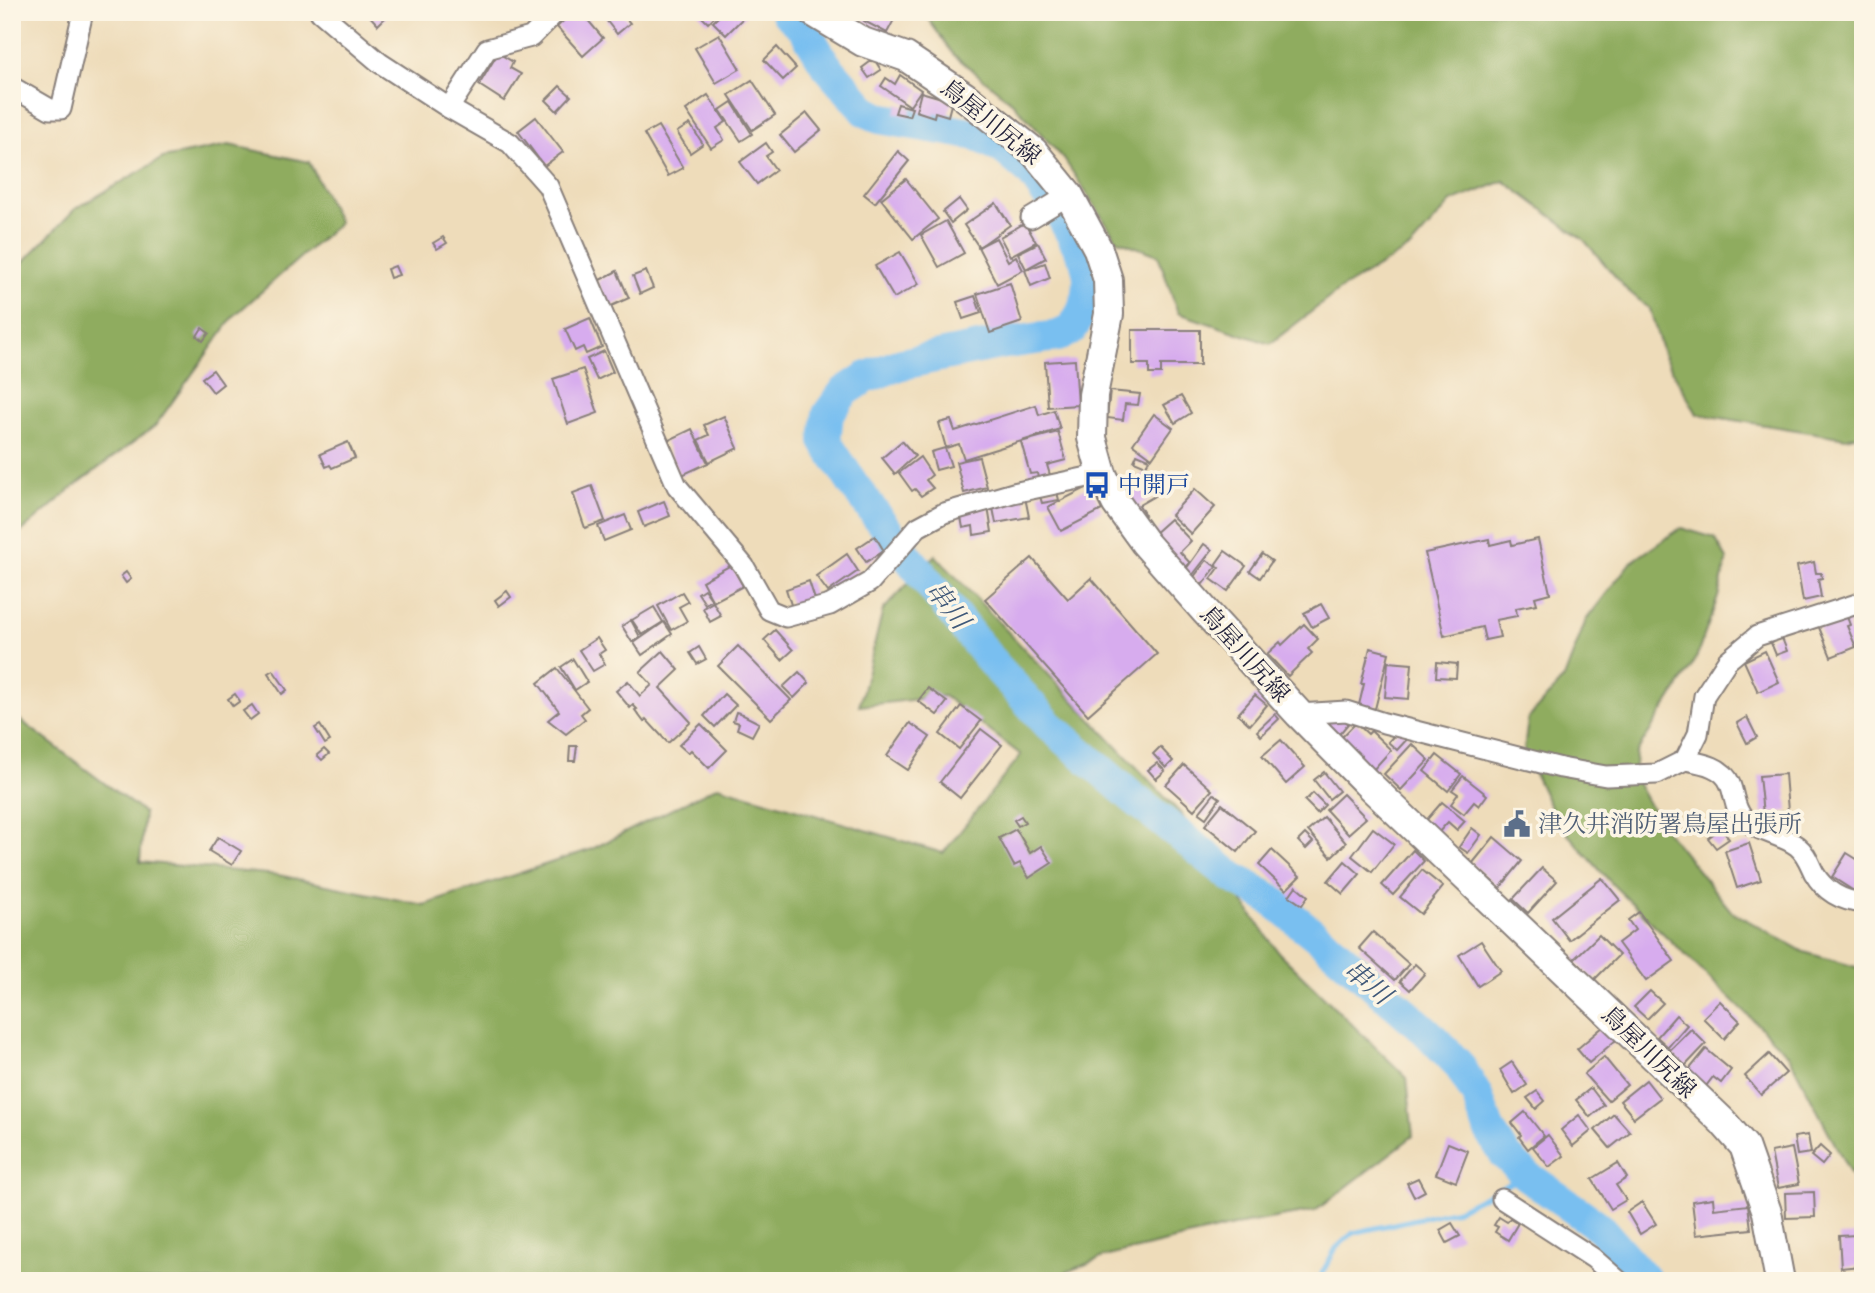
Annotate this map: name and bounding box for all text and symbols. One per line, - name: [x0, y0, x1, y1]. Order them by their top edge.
- street label: 鳥屋川尻線: [935, 73, 1047, 171]
- bus stop icon: 中開戸: [1082, 470, 1112, 500]
- place label: 中開戸: [1118, 470, 1190, 500]
- water label: 串川: [919, 575, 978, 638]
- street label: 鳥屋川尻線: [1194, 599, 1296, 709]
- public building icon: 津久井消防署鳥屋出張所: [1502, 809, 1532, 839]
- place label: 津久井消防署鳥屋出張所: [1538, 809, 1802, 839]
- water label: 串川: [1338, 953, 1400, 1013]
- street label: 鳥屋川尻線: [1595, 1000, 1703, 1104]

